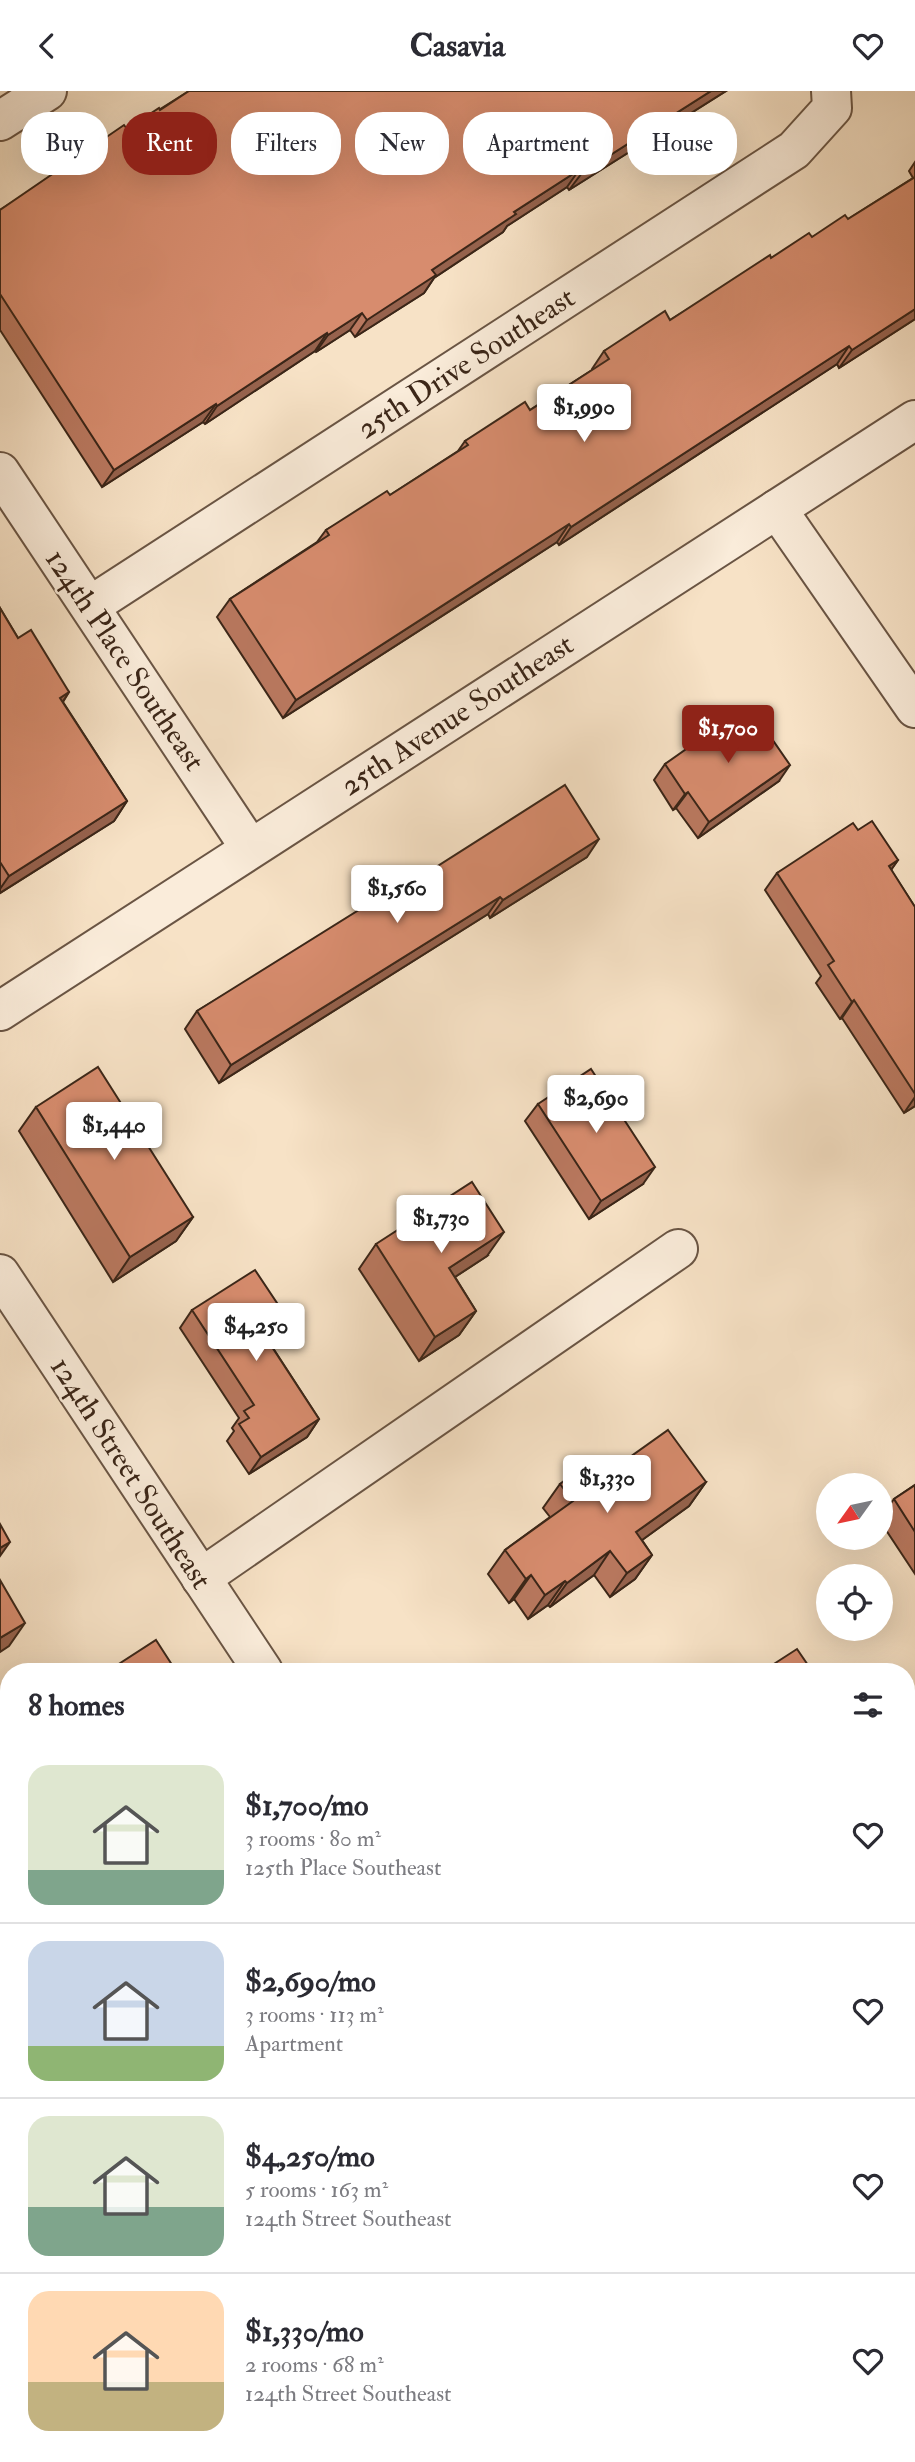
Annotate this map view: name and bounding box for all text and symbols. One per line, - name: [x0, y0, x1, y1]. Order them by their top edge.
- text: Casavia: [410, 26, 505, 66]
- icon: back: [28, 27, 66, 65]
- icon: heart: [849, 27, 887, 65]
- chip: Buy: [21, 112, 108, 175]
- chip: Rent: [122, 112, 217, 175]
- chip: Filters: [231, 112, 341, 175]
- chip: New: [355, 112, 449, 175]
- chip: Apartment: [463, 112, 613, 175]
- chip: House: [627, 112, 737, 175]
- street label: 25th Drive Southeast: [350, 279, 582, 447]
- pin: $1,990: [527, 385, 641, 444]
- text: $1,990: [553, 392, 615, 421]
- street label: 124th Place Southeast: [37, 542, 213, 778]
- street label: 25th Avenue Southeast: [334, 626, 581, 804]
- pin: $1,700: [671, 705, 785, 765]
- text: $1,700: [698, 713, 758, 742]
- pin: $1,560: [340, 865, 454, 925]
- text: $1,560: [367, 873, 427, 902]
- pin: $2,690: [539, 1075, 653, 1135]
- text: $2,690: [563, 1083, 629, 1112]
- pin: $1,440: [57, 1103, 171, 1162]
- text: $1,440: [82, 1110, 146, 1139]
- pin: $1,730: [384, 1195, 498, 1255]
- text: $1,730: [413, 1203, 470, 1232]
- pin: $4,250: [199, 1303, 313, 1363]
- text: $4,250: [224, 1311, 288, 1340]
- street label: 124th Street Southeast: [42, 1350, 220, 1596]
- pin: $1,330: [550, 1455, 664, 1515]
- text: $1,330: [579, 1463, 635, 1492]
- north arrow: [816, 1473, 892, 1551]
- map controls: [816, 1473, 893, 1641]
- button: locate: [816, 1564, 893, 1641]
- icon: filters: [849, 1686, 887, 1724]
- text: 8 homes: [28, 1687, 125, 1724]
- text: $1,700/mo: [245, 1787, 369, 1824]
- icon: home: [84, 1793, 168, 1877]
- icon: heart: [849, 1816, 887, 1854]
- text: 3 rooms · 80 m²: [245, 1824, 381, 1853]
- text: 125th Place Southeast: [245, 1853, 441, 1882]
- text: $2,690/mo: [245, 1963, 376, 2000]
- icon: home: [84, 1969, 168, 2053]
- icon: heart: [849, 1992, 887, 2030]
- text: 3 rooms · 113 m²: [245, 2000, 384, 2029]
- text: Apartment: [245, 2029, 343, 2058]
- text: $4,250/mo: [245, 2138, 375, 2175]
- icon: home: [84, 2144, 168, 2228]
- icon: heart: [849, 2167, 887, 2205]
- text: 5 rooms · 163 m²: [245, 2175, 388, 2204]
- text: 124th Street Southeast: [245, 2204, 452, 2233]
- text: $1,330/mo: [245, 2313, 364, 2350]
- icon: home: [84, 2319, 168, 2403]
- icon: heart: [849, 2342, 887, 2380]
- text: 2 rooms · 68 m²: [245, 2350, 384, 2379]
- text: 124th Street Southeast: [245, 2379, 452, 2408]

